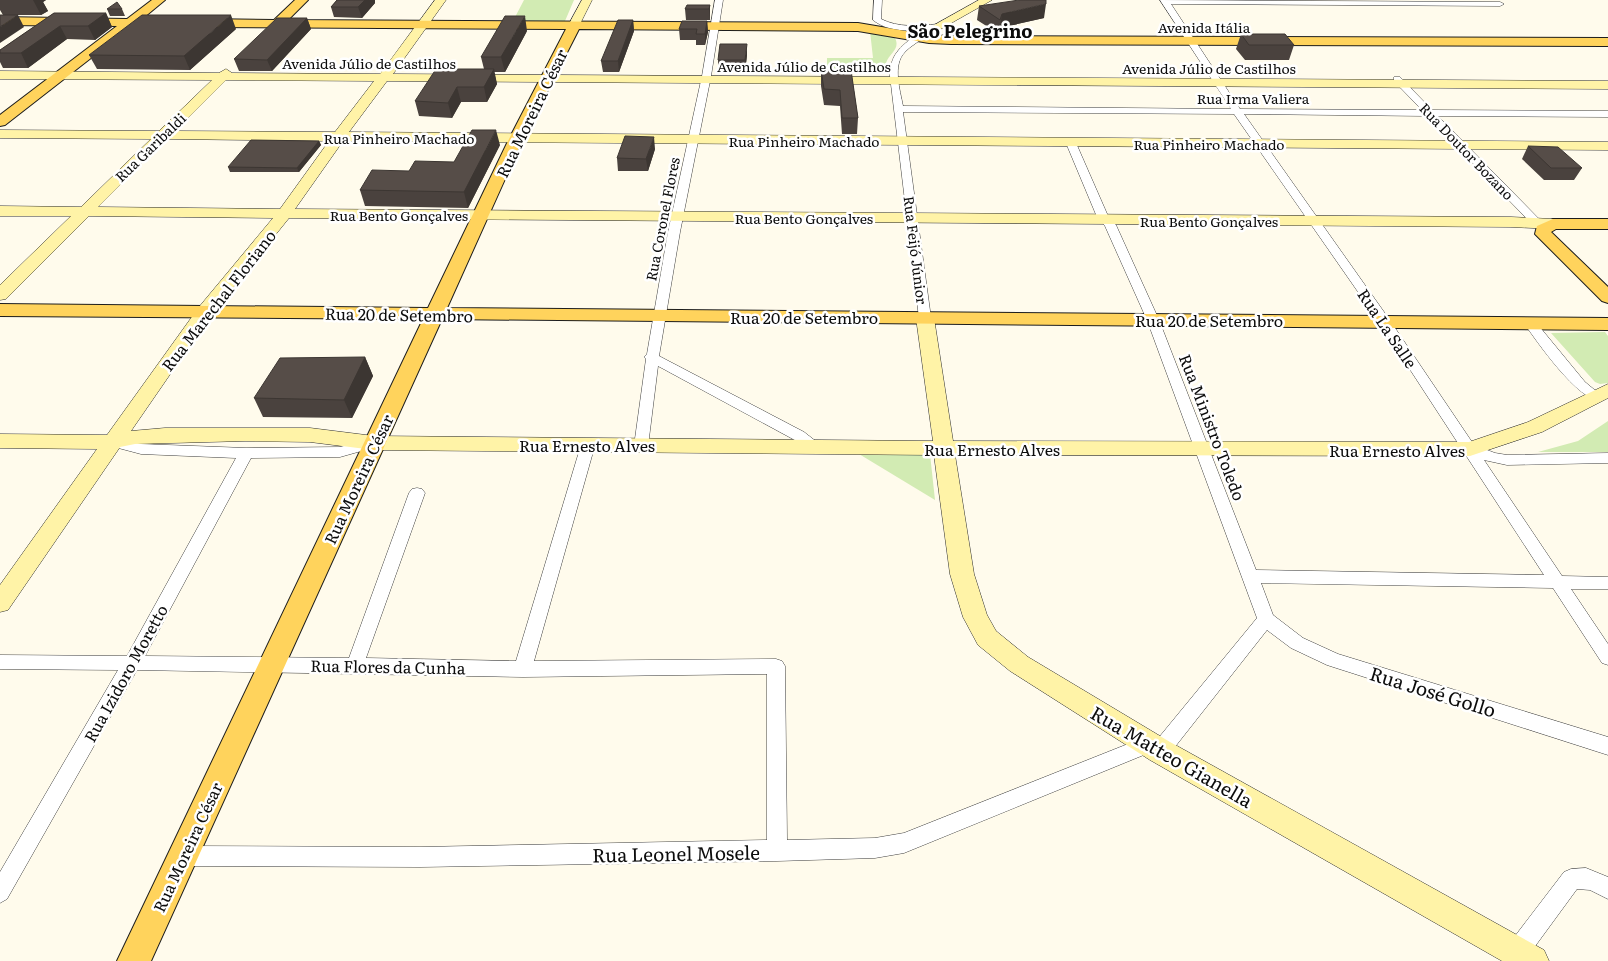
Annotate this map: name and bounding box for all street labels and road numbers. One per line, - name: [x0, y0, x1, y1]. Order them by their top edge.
- street label: Avenida Itália: [1158, 17, 1251, 37]
- street label: Rua Moreira César: [489, 44, 573, 182]
- street label: Avenida Júlio de Castilhos: [282, 53, 456, 73]
- street label: Avenida Júlio de Castilhos: [717, 56, 891, 76]
- street label: Avenida Júlio de Castilhos: [1122, 58, 1296, 78]
- street label: Rua Irma Valiera: [1197, 88, 1310, 108]
- street label: Rua Doutor Bozano: [1415, 98, 1519, 204]
- street label: Rua Garibaldi: [110, 108, 190, 186]
- street label: Rua Pinheiro Machado: [323, 128, 475, 148]
- street label: Rua Pinheiro Machado: [728, 131, 880, 151]
- street label: Rua Pinheiro Machado: [1133, 134, 1285, 154]
- street label: Rua Coronel Flores: [640, 155, 684, 283]
- street label: Rua Feijó Júnior: [899, 195, 933, 306]
- street label: Rua Bento Gonçalves: [330, 205, 468, 225]
- street label: Rua Bento Gonçalves: [735, 208, 873, 228]
- street label: Rua Bento Gonçalves: [1140, 211, 1278, 231]
- street label: Rua Marechal Floriano: [155, 224, 281, 376]
- street label: Rua La Salle: [1352, 283, 1424, 373]
- street label: Rua 20 de Setembro: [325, 301, 473, 327]
- street label: Rua 20 de Setembro: [730, 305, 878, 329]
- street label: Rua 20 de Setembro: [1135, 308, 1283, 332]
- street label: Rua Ministro Toledo: [1174, 350, 1252, 504]
- street label: Rua Moreira César: [317, 410, 399, 548]
- street label: Rua Ernesto Alves: [519, 433, 655, 457]
- street label: Rua Ernesto Alves: [924, 437, 1060, 461]
- street label: Rua Ernesto Alves: [1329, 438, 1465, 462]
- street label: Rua Izidoro Moretto: [77, 600, 173, 746]
- street label: Rua Flores da Cunha: [310, 653, 466, 679]
- street label: Rua José Gollo: [1366, 659, 1500, 723]
- street label: Rua Matteo Gianella: [1086, 698, 1259, 814]
- street label: Rua Moreira César: [146, 778, 228, 916]
- street label: Rua Leonel Mosele: [592, 838, 760, 868]

